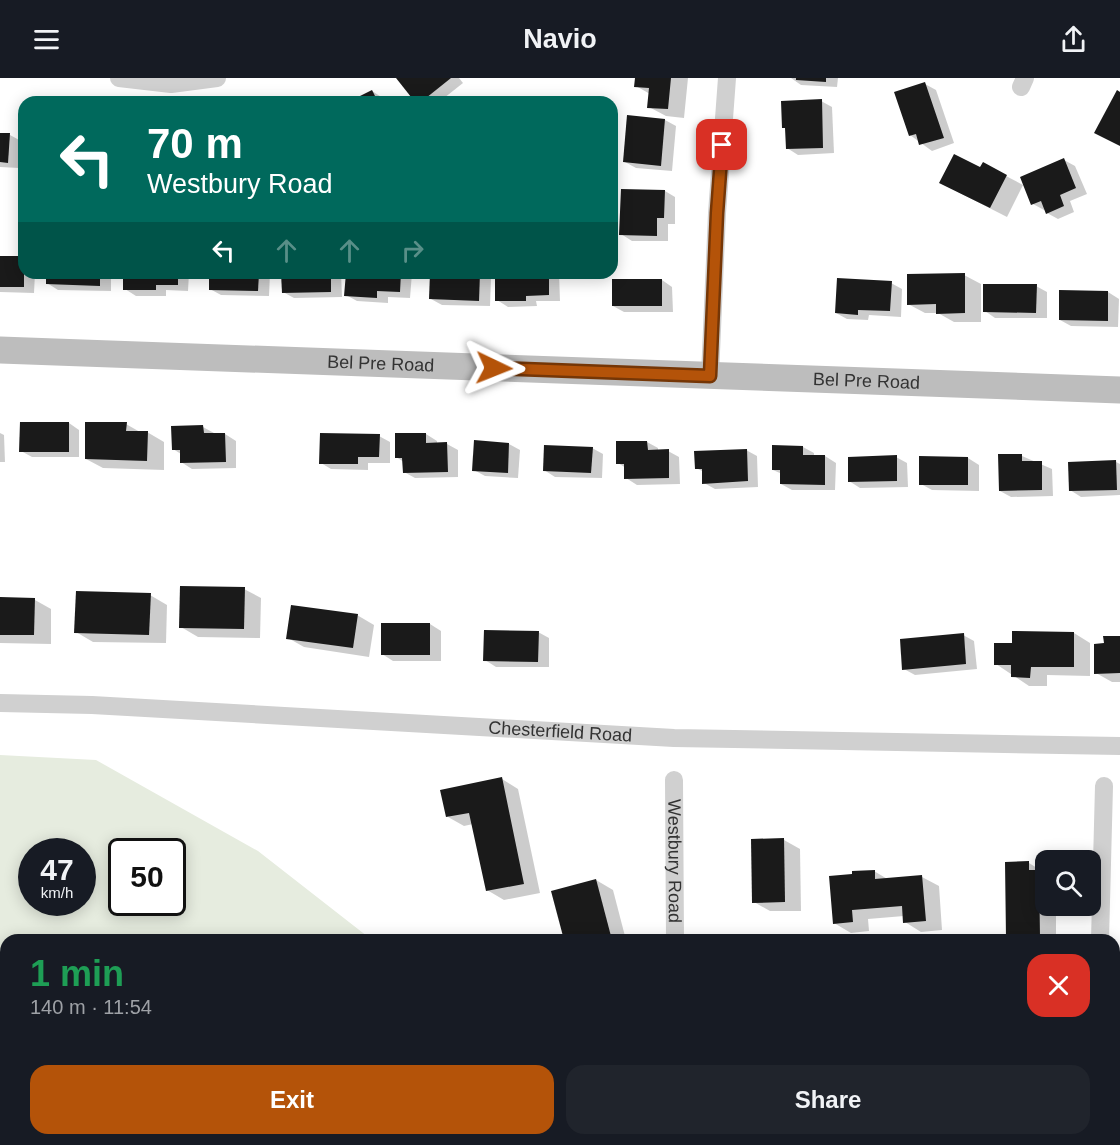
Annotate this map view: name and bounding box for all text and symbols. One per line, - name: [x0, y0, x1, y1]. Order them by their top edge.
- icon: menu: [30, 23, 63, 56]
- icon: share: [1057, 23, 1090, 56]
- text: Navio: [523, 24, 597, 54]
- pin: [696, 119, 747, 170]
- icon: left: [48, 120, 126, 198]
- text: 70 m: [147, 120, 243, 167]
- icon: arrive: [705, 128, 738, 161]
- text: Westbury Road: [147, 169, 333, 199]
- icon: left: [207, 234, 240, 267]
- icon: ahead: [270, 234, 303, 267]
- icon: ahead: [333, 234, 366, 267]
- icon: right: [396, 234, 429, 267]
- position arrow: [462, 336, 526, 400]
- street label: Bel Pre Road: [327, 352, 435, 376]
- street label: Bel Pre Road: [813, 369, 920, 393]
- street label: Chesterfield Road: [488, 717, 633, 746]
- street label: Westbury Road: [664, 799, 685, 923]
- speed limit sign: 50: [108, 838, 186, 916]
- map controls: [1035, 850, 1101, 916]
- button: search: [1035, 850, 1101, 916]
- text: 47: [40, 853, 74, 886]
- text: km/h: [41, 884, 73, 901]
- text: 1 min: [30, 953, 124, 994]
- button: close: [1027, 954, 1090, 1017]
- text: 140 m · 11:54: [30, 996, 152, 1018]
- button: Exit: [30, 1065, 554, 1134]
- button: Share: [566, 1065, 1090, 1134]

